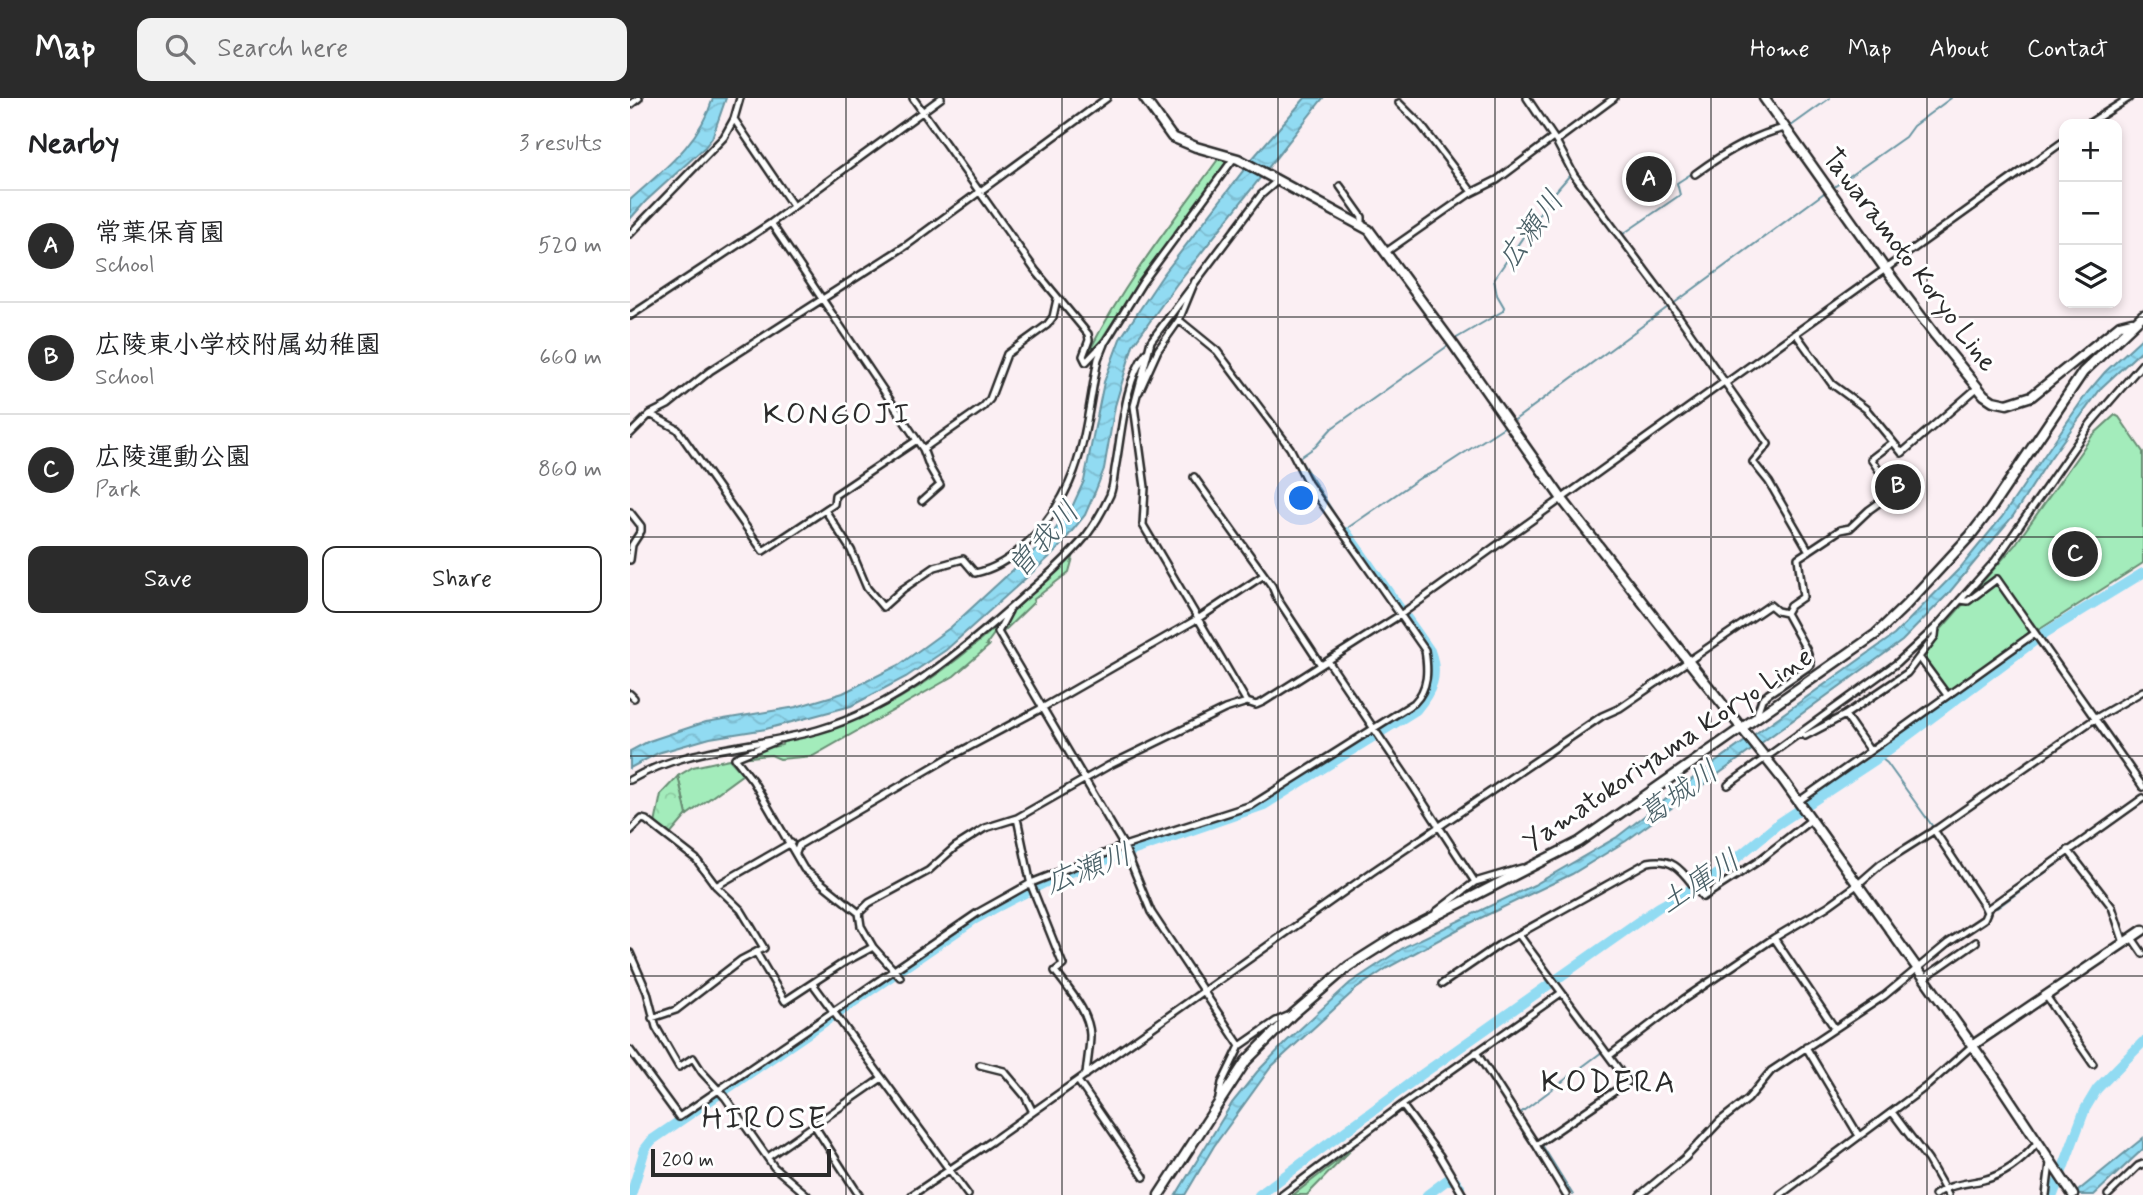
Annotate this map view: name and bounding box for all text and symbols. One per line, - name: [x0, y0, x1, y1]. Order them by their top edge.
- search box: [137, 18, 627, 81]
- text: Map: [35, 27, 95, 71]
- icon: search: [161, 30, 199, 68]
- text: Search here: [217, 32, 348, 66]
- text: Home: [1750, 34, 1810, 65]
- text: Map: [1848, 34, 1892, 65]
- text: About: [1930, 34, 1989, 65]
- text: Contact: [2027, 34, 2108, 65]
- map controls: [2059, 119, 2122, 308]
- button: +: [2059, 119, 2122, 182]
- text: Nearby: [28, 124, 119, 163]
- text: 3 results: [519, 129, 602, 159]
- street label: Tawaramoto Koryo Line: [1813, 141, 2005, 380]
- pin: A: [1626, 153, 1672, 205]
- button: −: [2059, 182, 2122, 245]
- water label: 広瀬川: [1489, 183, 1573, 279]
- text: 常葉保育園: [95, 217, 225, 251]
- text: A: [43, 231, 59, 261]
- text: 520 m: [538, 231, 602, 261]
- button: layers: [2059, 245, 2122, 308]
- text: School: [95, 251, 155, 281]
- text: 広陵東小学校附属幼稚園: [95, 329, 381, 363]
- text: B: [44, 343, 58, 373]
- text: 660 m: [539, 343, 602, 373]
- text: School: [95, 363, 155, 393]
- district label: KONGOJI: [763, 395, 911, 434]
- text: 広陵運動公園: [95, 441, 251, 475]
- text: C: [43, 455, 59, 485]
- text: 860 m: [538, 455, 602, 485]
- pin: B: [1875, 461, 1921, 513]
- text: Park: [95, 475, 141, 505]
- your location: [1284, 481, 1318, 515]
- water label: 曽我川: [1000, 494, 1089, 586]
- pin: C: [2052, 528, 2098, 580]
- button: Save: [28, 546, 308, 613]
- button: Share: [322, 546, 602, 613]
- street label: Yamatokoriyama Koryo Line: [1516, 639, 1821, 861]
- water label: 葛城川: [1631, 752, 1727, 836]
- water label: 広瀬川: [1040, 835, 1138, 904]
- water label: 土庫川: [1651, 841, 1748, 923]
- district label: KODERA: [1541, 1062, 1677, 1104]
- district label: HIROSE: [702, 1098, 828, 1140]
- scale bar: [651, 1146, 831, 1178]
- text: 200 m: [662, 1148, 714, 1173]

